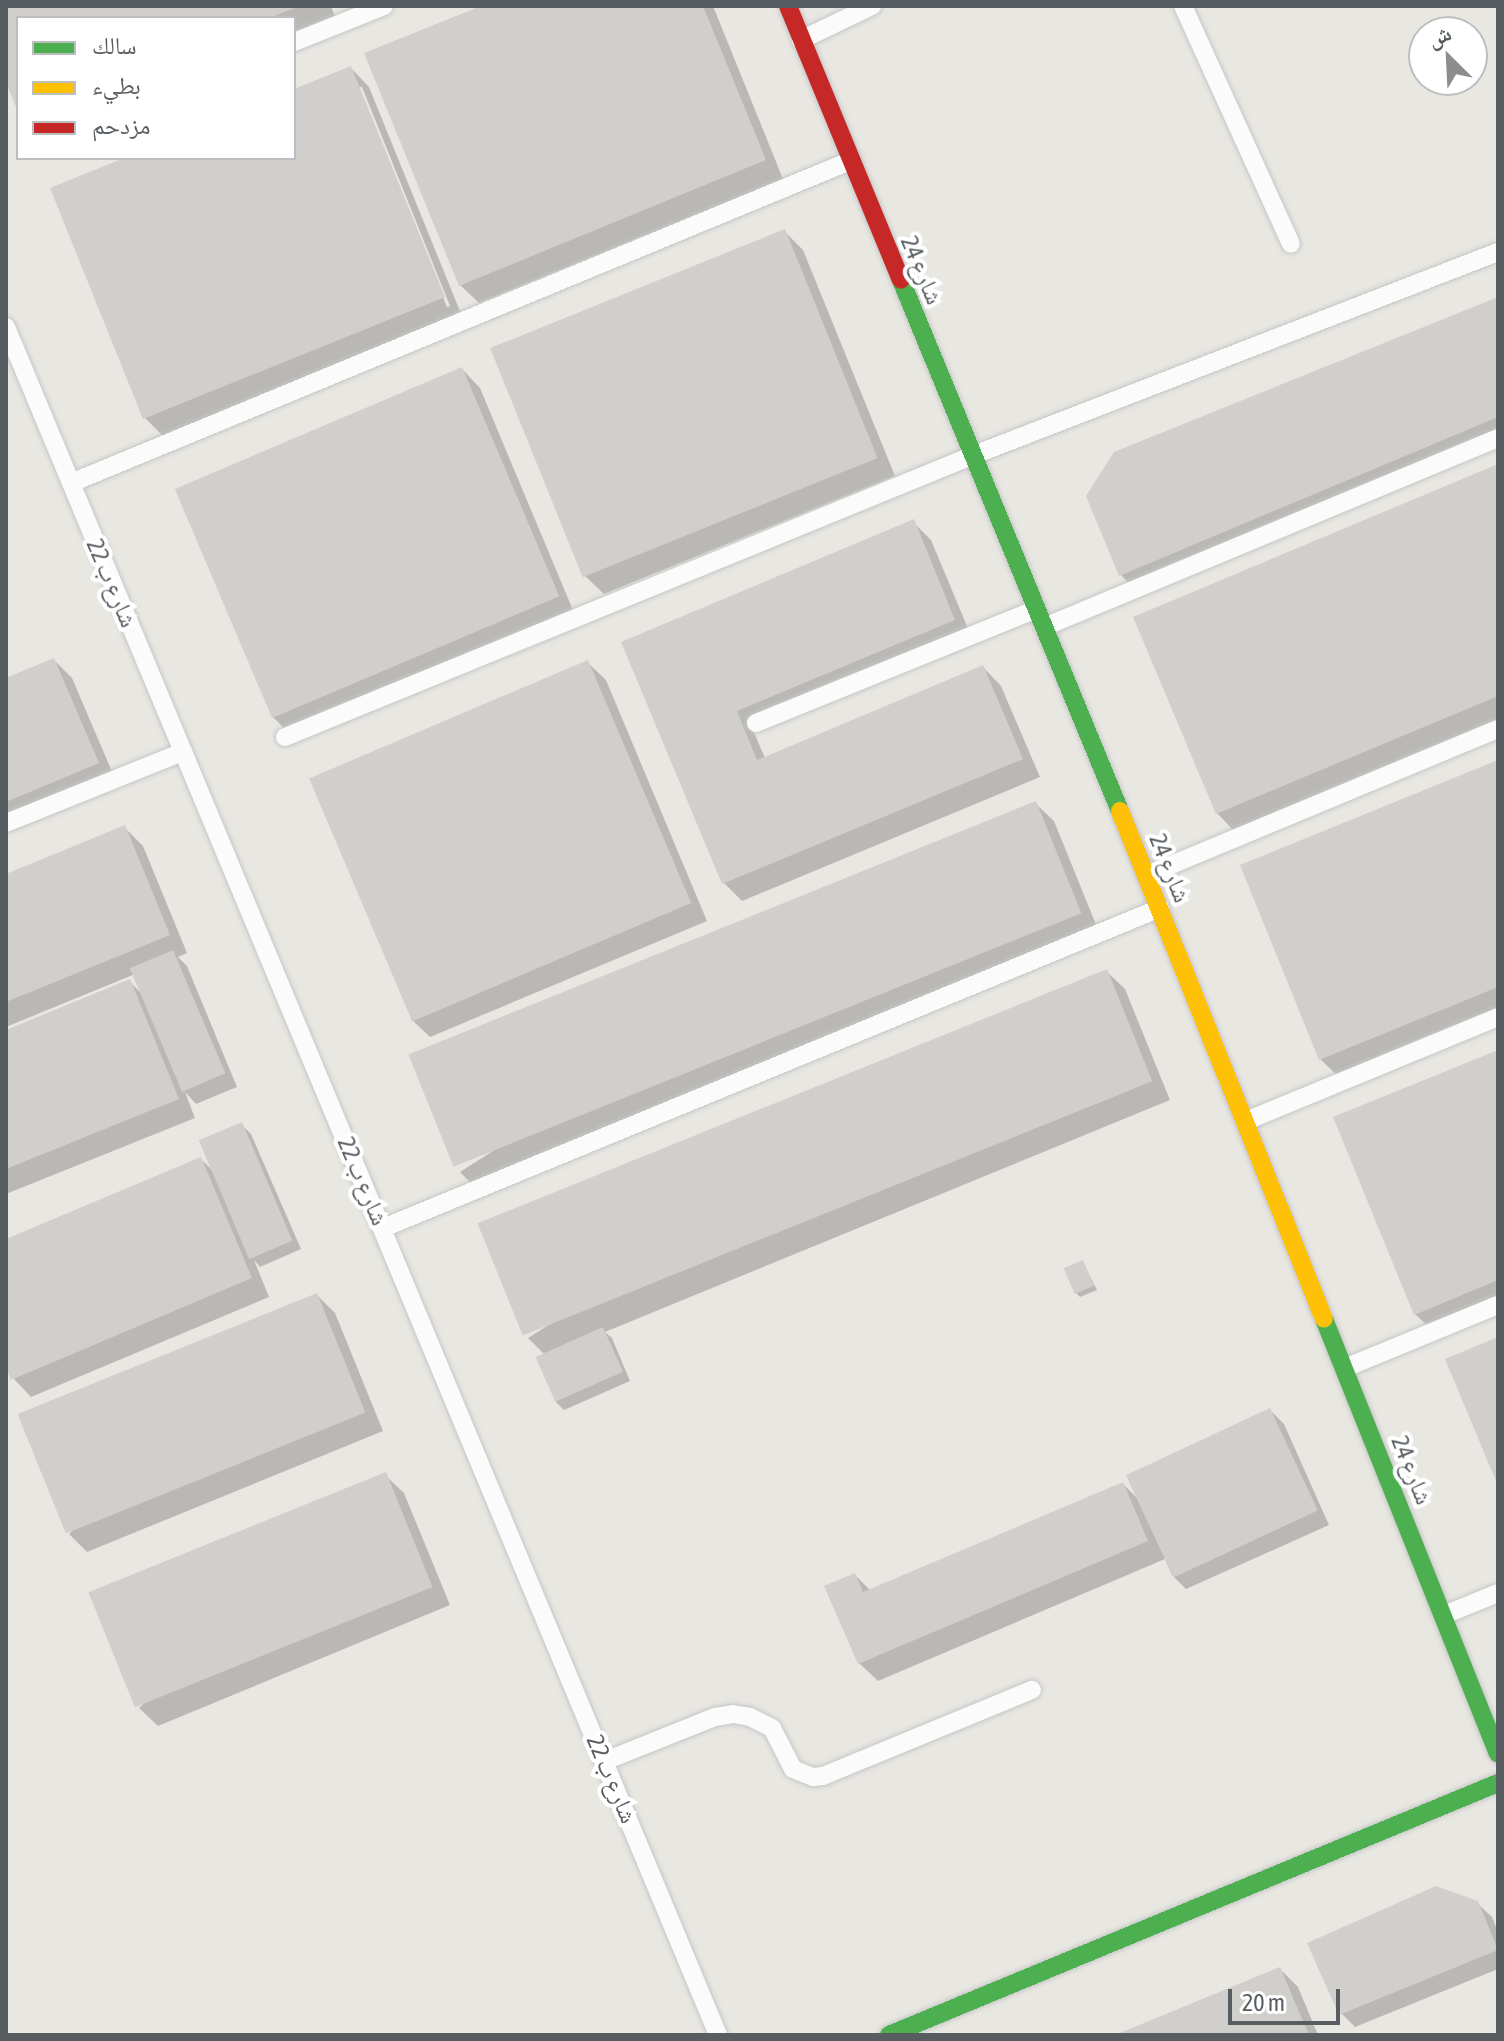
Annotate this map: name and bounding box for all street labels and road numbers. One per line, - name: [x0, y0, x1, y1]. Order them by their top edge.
- street label: شارع 24: [895, 231, 949, 309]
- street label: شارع ب 22: [81, 534, 143, 632]
- street label: شارع 24: [1143, 829, 1197, 907]
- street label: شارع ب 22: [332, 1132, 394, 1230]
- street label: شارع 24: [1385, 1431, 1439, 1509]
- street label: شارع ب 22: [581, 1730, 643, 1828]

